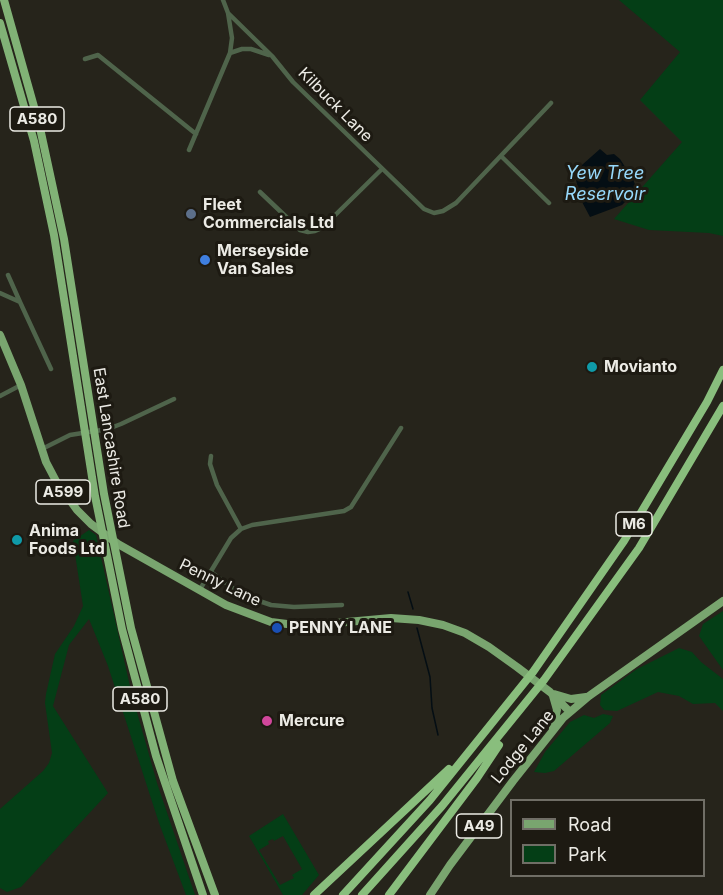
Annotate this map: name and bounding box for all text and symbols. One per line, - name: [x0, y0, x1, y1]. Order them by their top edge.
- street label: Kilbuck Lane: [294, 64, 376, 146]
- road number: A580: [10, 107, 64, 131]
- water label: Yew Tree Reservoir: [565, 163, 645, 206]
- place label: Fleet Commercials Ltd: [203, 195, 334, 233]
- marker: Fleet Commercials Ltd: [184, 207, 198, 221]
- place label: Merseyside Van Sales: [217, 241, 309, 279]
- marker: Merseyside Van Sales: [198, 253, 212, 267]
- place label: Movianto: [604, 357, 677, 377]
- marker: Movianto: [585, 360, 599, 374]
- street label: East Lancashire Road: [89, 366, 133, 530]
- road number: A599: [36, 480, 90, 504]
- road number: M6: [616, 512, 652, 536]
- place label: Anima Foods Ltd: [29, 521, 105, 559]
- marker: Anima Foods Ltd: [10, 533, 24, 547]
- street label: Penny Lane: [176, 555, 264, 611]
- place label: PENNY LANE: [289, 618, 392, 638]
- marker: PENNY LANE: [270, 621, 284, 635]
- road number: A580: [113, 687, 167, 711]
- street label: Lodge Lane: [488, 706, 558, 788]
- place label: Mercure: [279, 711, 345, 731]
- marker: Mercure: [260, 714, 274, 728]
- legend: [510, 799, 705, 877]
- road number: A49: [456, 814, 502, 838]
- text: Road: [568, 814, 611, 835]
- text: Park: [568, 844, 607, 865]

